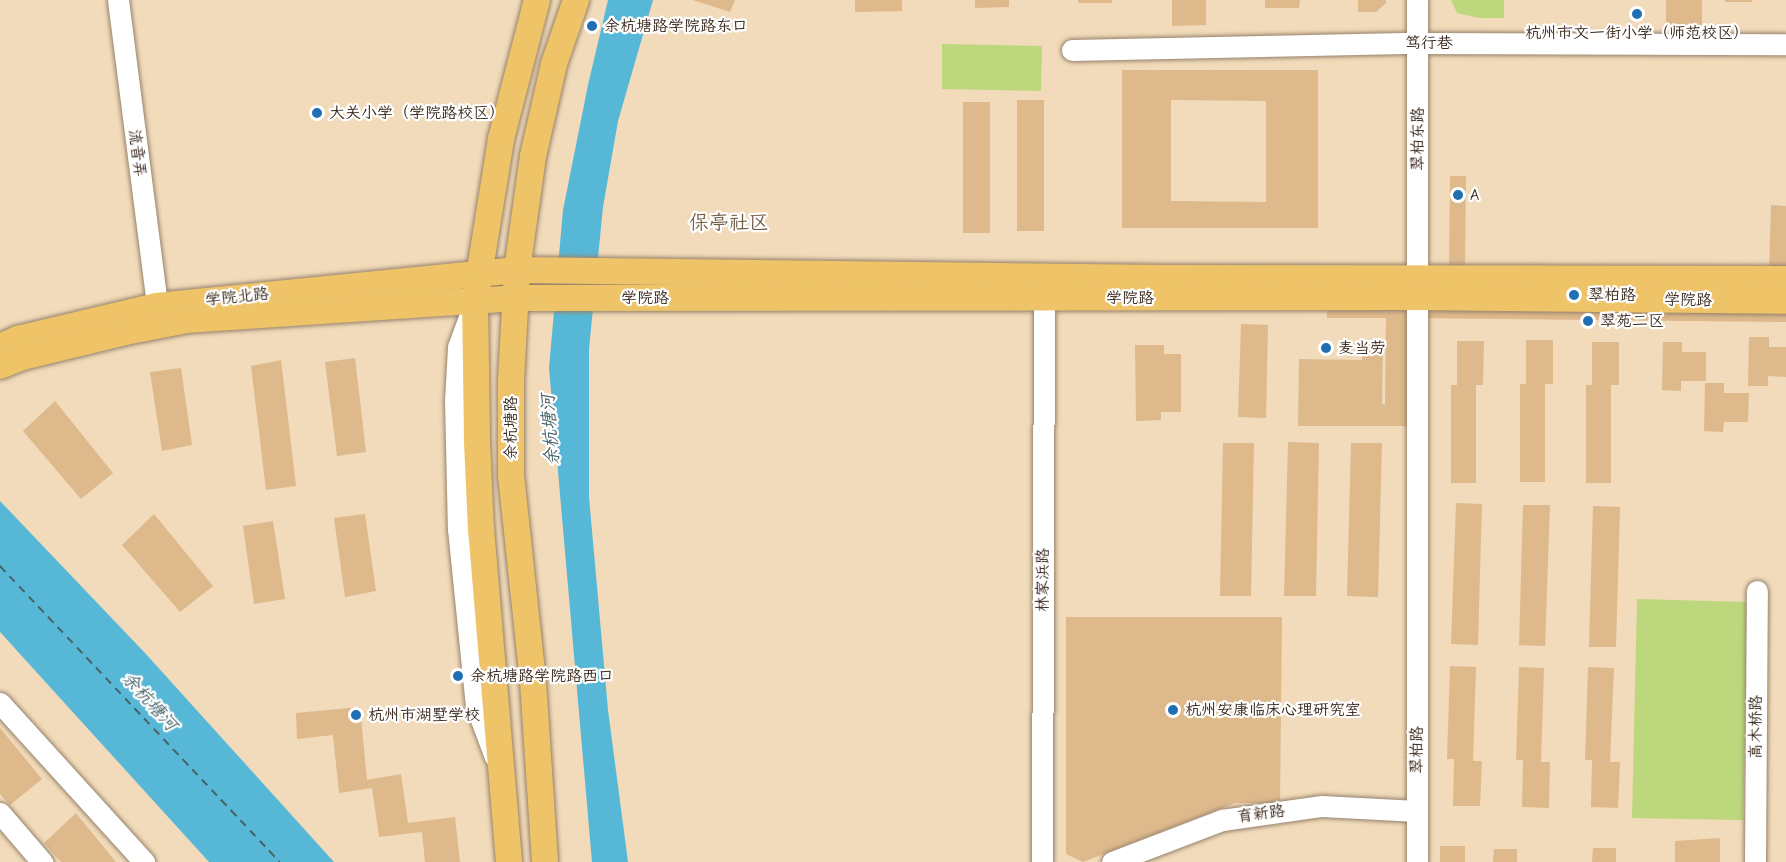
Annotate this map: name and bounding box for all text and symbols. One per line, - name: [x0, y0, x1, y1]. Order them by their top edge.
- marker: 杭州市文一街小学（师范校区）: [1630, 7, 1644, 21]
- place label: 余杭塘路学院路东口: [604, 16, 748, 36]
- marker: 余杭塘路学院路东口: [585, 19, 599, 33]
- place label: 杭州市文一街小学（师范校区）: [1525, 23, 1749, 43]
- street label: 笃行巷: [1405, 33, 1453, 53]
- place label: 大关小学（学院路校区）: [329, 103, 505, 123]
- marker: 大关小学（学院路校区）: [310, 106, 324, 120]
- street label: 翠柏东路: [1408, 107, 1428, 171]
- street label: 流音弄: [125, 128, 149, 178]
- place label: A: [1470, 185, 1479, 205]
- marker: A: [1451, 188, 1465, 202]
- district label: 保亭社区: [689, 210, 769, 234]
- street label: 学院北路: [204, 284, 270, 310]
- place label: 翠柏路: [1588, 285, 1636, 305]
- marker: 翠柏路: [1565, 286, 1583, 304]
- street label: 学院路: [621, 288, 669, 308]
- street label: 学院路: [1106, 288, 1154, 308]
- street label: 学院路: [1664, 290, 1712, 310]
- place label: 翠苑二区: [1600, 311, 1664, 331]
- marker: 翠苑二区: [1581, 314, 1595, 328]
- place label: 麦当劳: [1338, 338, 1386, 358]
- marker: 麦当劳: [1319, 341, 1333, 355]
- water label: 余杭塘河: [538, 393, 564, 467]
- street label: 余杭塘路: [501, 396, 521, 460]
- street label: 林家浜路: [1033, 548, 1053, 612]
- place label: 余杭塘路学院路西口: [470, 666, 614, 686]
- water label: 余杭塘河: [117, 668, 181, 736]
- marker: 余杭塘路学院路西口: [451, 669, 465, 683]
- street label: 高木桥路: [1746, 695, 1766, 759]
- place label: 杭州安康临床心理研究室: [1185, 700, 1361, 720]
- marker: 杭州安康临床心理研究室: [1166, 703, 1180, 717]
- place label: 杭州市湖墅学校: [368, 705, 480, 725]
- marker: 杭州市湖墅学校: [349, 708, 363, 722]
- street label: 翠柏路: [1407, 726, 1427, 774]
- street label: 育新路: [1236, 801, 1286, 827]

